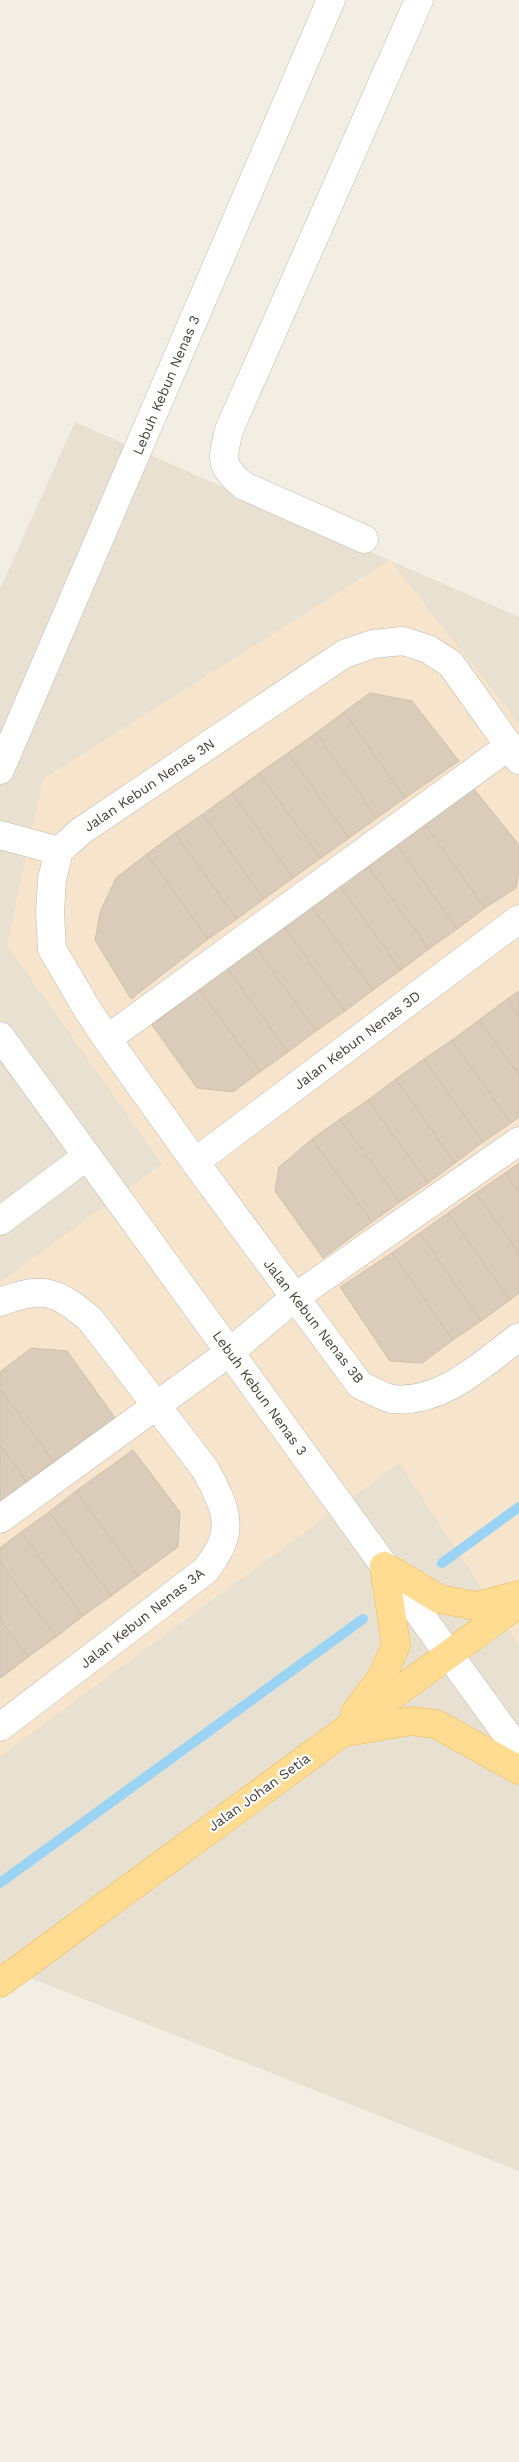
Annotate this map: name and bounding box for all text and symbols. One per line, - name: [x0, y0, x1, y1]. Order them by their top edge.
- street label: Lebuh Kebun Nenas 3: [129, 313, 203, 457]
- street label: Jalan Kebun Nenas 3N: [81, 735, 217, 835]
- street label: Jalan Kebun Nenas 3D: [291, 987, 423, 1093]
- street label: Jalan Kebun Nenas 3B: [261, 1256, 367, 1386]
- street label: Lebuh Kebun Nenas 3: [210, 1328, 310, 1458]
- street label: Jalan Kebun Nenas 3A: [77, 1565, 207, 1671]
- street label: Jalan Johan Setia: [205, 1750, 313, 1834]

